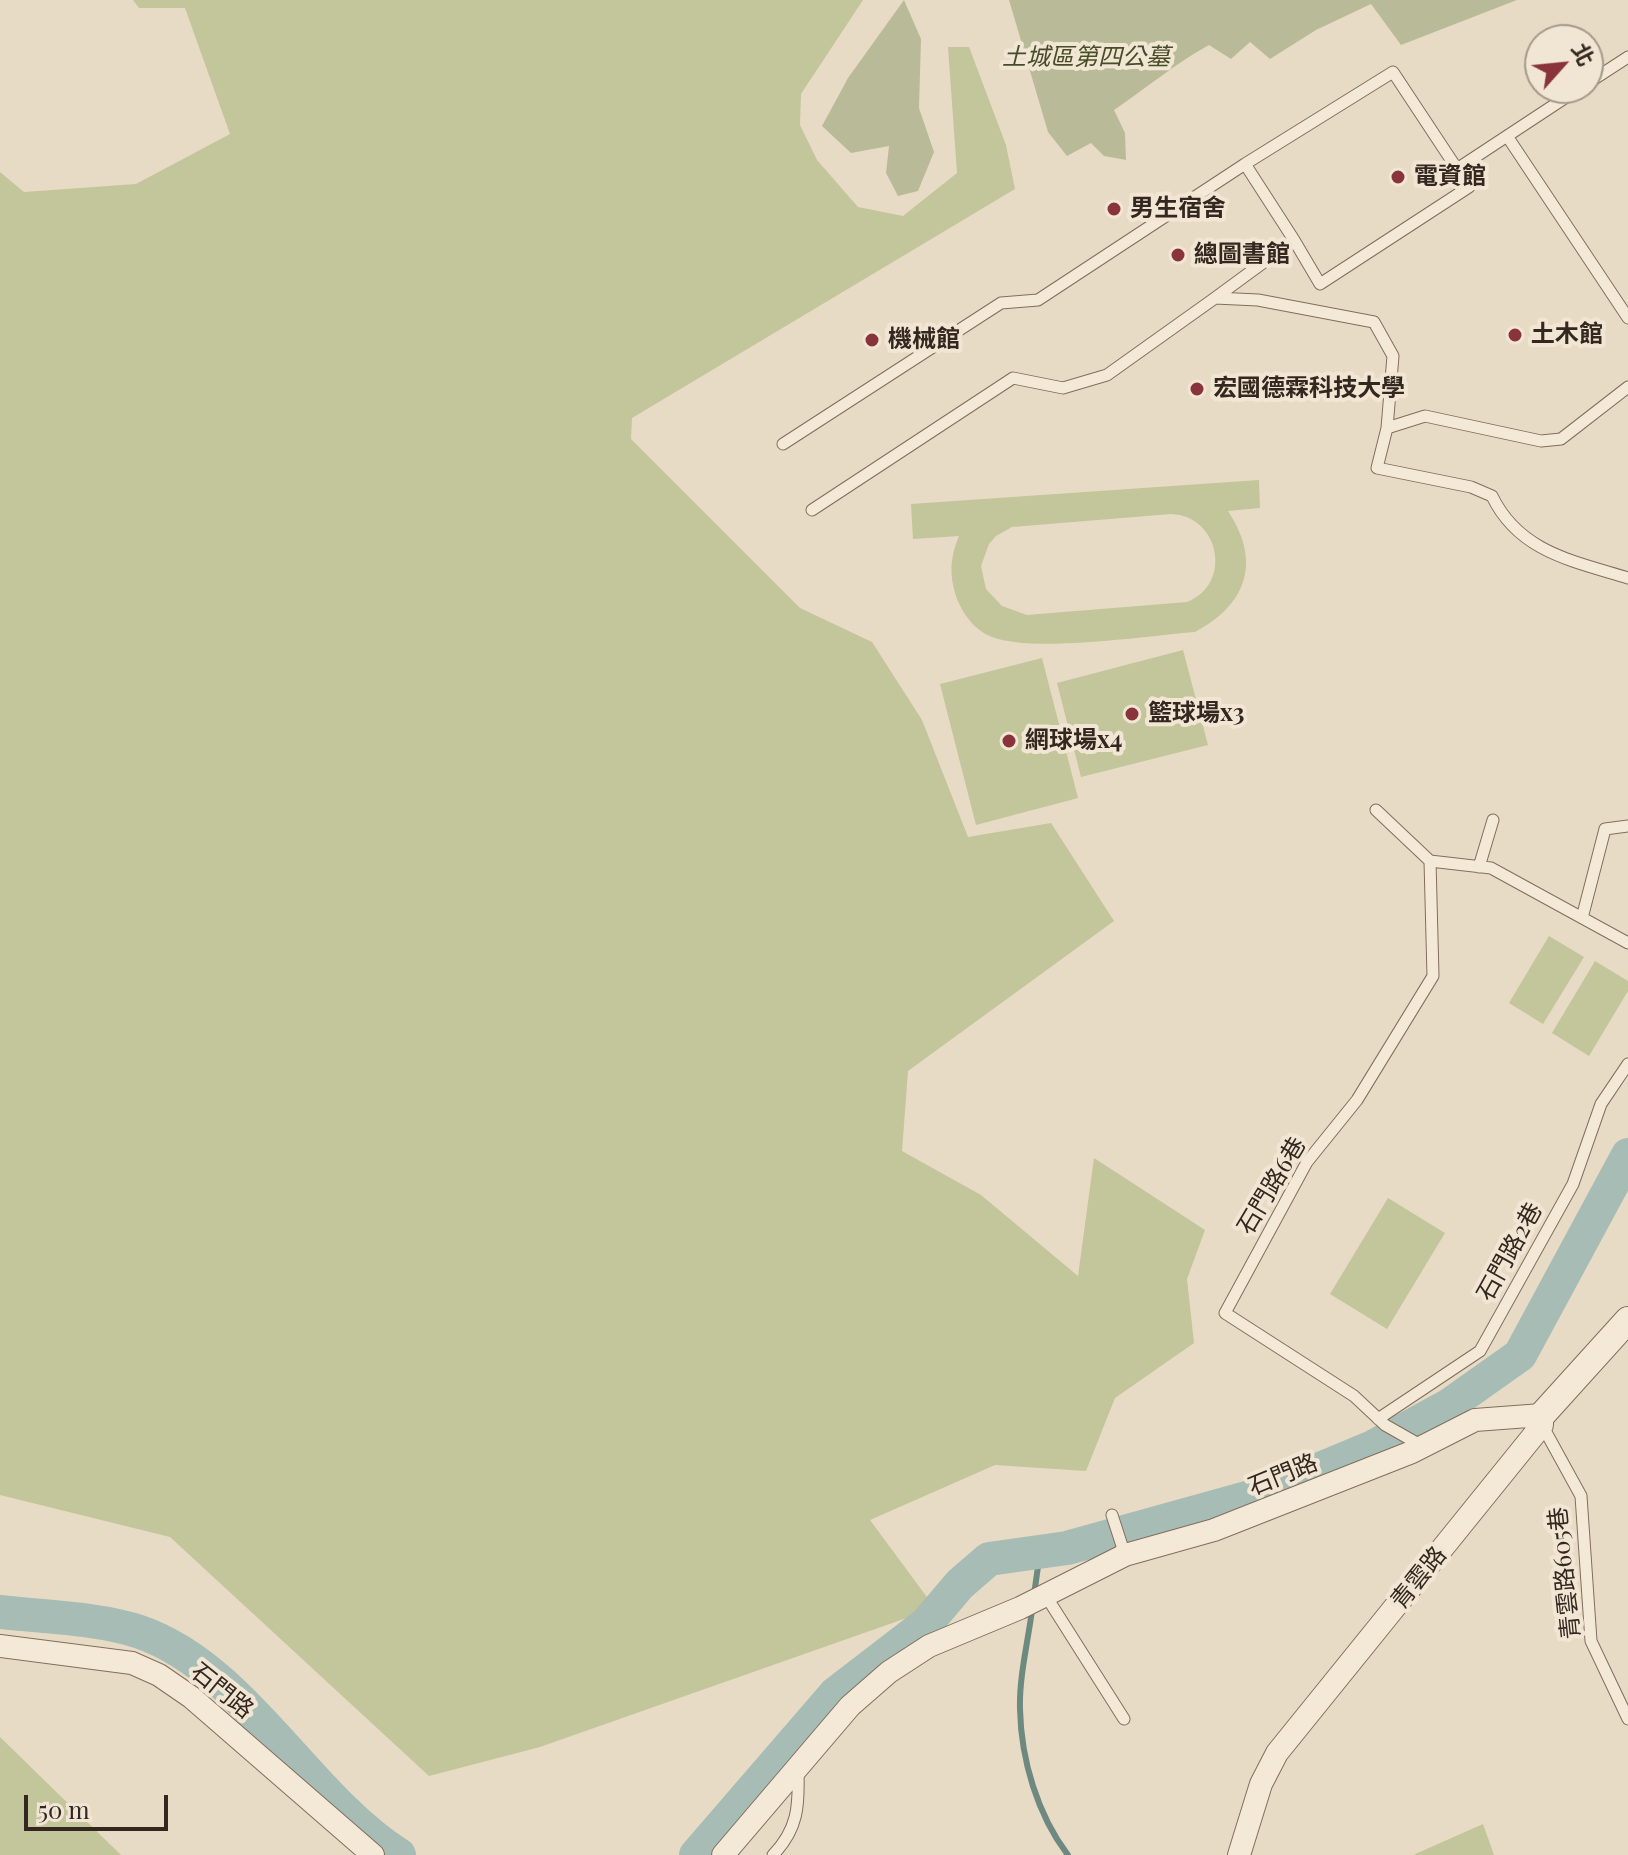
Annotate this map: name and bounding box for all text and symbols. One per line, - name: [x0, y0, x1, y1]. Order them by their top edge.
- north arrow: [1524, 24, 1604, 104]
- text: 北: [1565, 37, 1602, 71]
- park label: 土城區第四公墓: [1002, 44, 1170, 72]
- place label: 電資館: [1414, 163, 1486, 191]
- marker: 電資館: [1389, 168, 1407, 186]
- place label: 男生宿舍: [1130, 195, 1226, 223]
- marker: 男生宿舍: [1105, 200, 1123, 218]
- place label: 總圖書館: [1194, 241, 1290, 269]
- marker: 總圖書館: [1169, 246, 1187, 264]
- place label: 土木館: [1531, 321, 1603, 349]
- place label: 機械館: [888, 326, 960, 354]
- marker: 土木館: [1506, 326, 1524, 344]
- marker: 機械館: [863, 331, 881, 349]
- place label: 宏國德霖科技大學: [1213, 375, 1405, 403]
- marker: 宏國德霖科技大學: [1188, 380, 1206, 398]
- place label: 籃球場x3: [1148, 700, 1245, 728]
- marker: 籃球場x3: [1123, 705, 1141, 723]
- place label: 網球場x4: [1025, 727, 1123, 755]
- marker: 網球場x4: [1000, 732, 1018, 750]
- street label: 石門路6巷: [1232, 1132, 1312, 1240]
- street label: 石門路2巷: [1471, 1198, 1549, 1306]
- street label: 石門路: [1244, 1448, 1322, 1502]
- street label: 青雲路605巷: [1544, 1505, 1586, 1641]
- street label: 青雲路: [1385, 1541, 1453, 1615]
- street label: 石門路: [185, 1657, 259, 1725]
- scale bar: [28, 1779, 172, 1829]
- text: 50 m: [38, 1793, 90, 1825]

